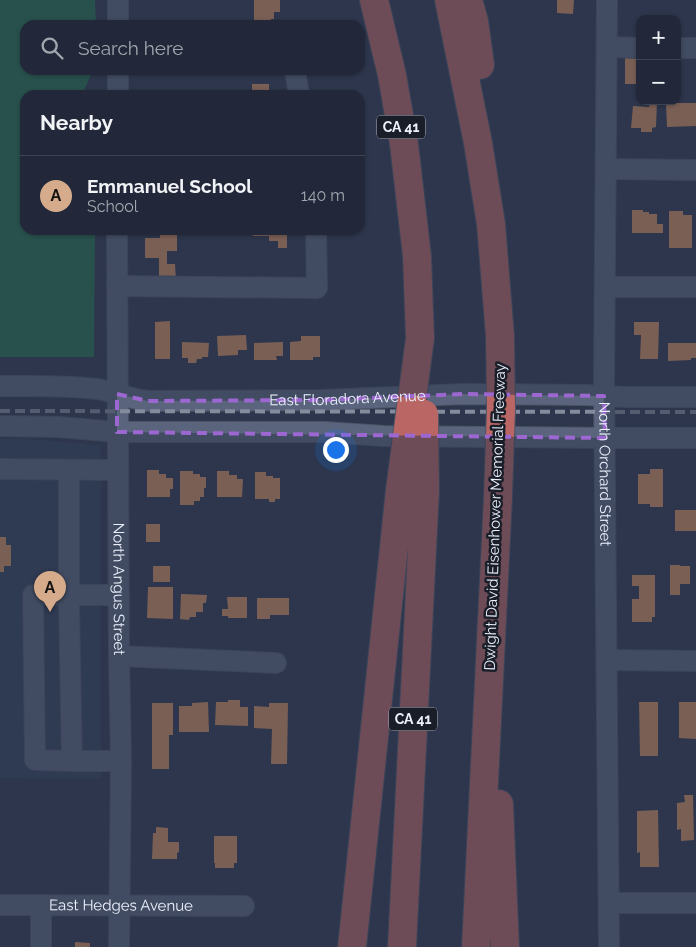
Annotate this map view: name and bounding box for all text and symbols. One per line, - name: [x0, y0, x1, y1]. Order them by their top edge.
- map controls: [636, 15, 681, 105]
- button: +: [636, 15, 681, 60]
- search box: [20, 20, 365, 75]
- icon: search: [38, 34, 66, 62]
- text: Search here: [78, 37, 184, 59]
- button: −: [636, 60, 681, 105]
- text: Nearby: [40, 110, 113, 135]
- road number: CA 41: [377, 115, 425, 138]
- text: Emmanuel School: [87, 175, 252, 197]
- text: A: [51, 186, 61, 205]
- text: 140 m: [301, 186, 345, 205]
- text: School: [87, 197, 138, 216]
- street label: Dwight David Eisenhower Memorial Freeway: [481, 363, 509, 671]
- street label: East Floradora Avenue: [269, 387, 426, 409]
- street label: North Orchard Street: [595, 402, 614, 546]
- your location: [323, 437, 349, 463]
- street label: North Angus Street: [109, 523, 128, 655]
- pin: A: [34, 571, 66, 612]
- road number: CA 41: [389, 708, 437, 731]
- street label: East Hedges Avenue: [49, 896, 193, 915]

